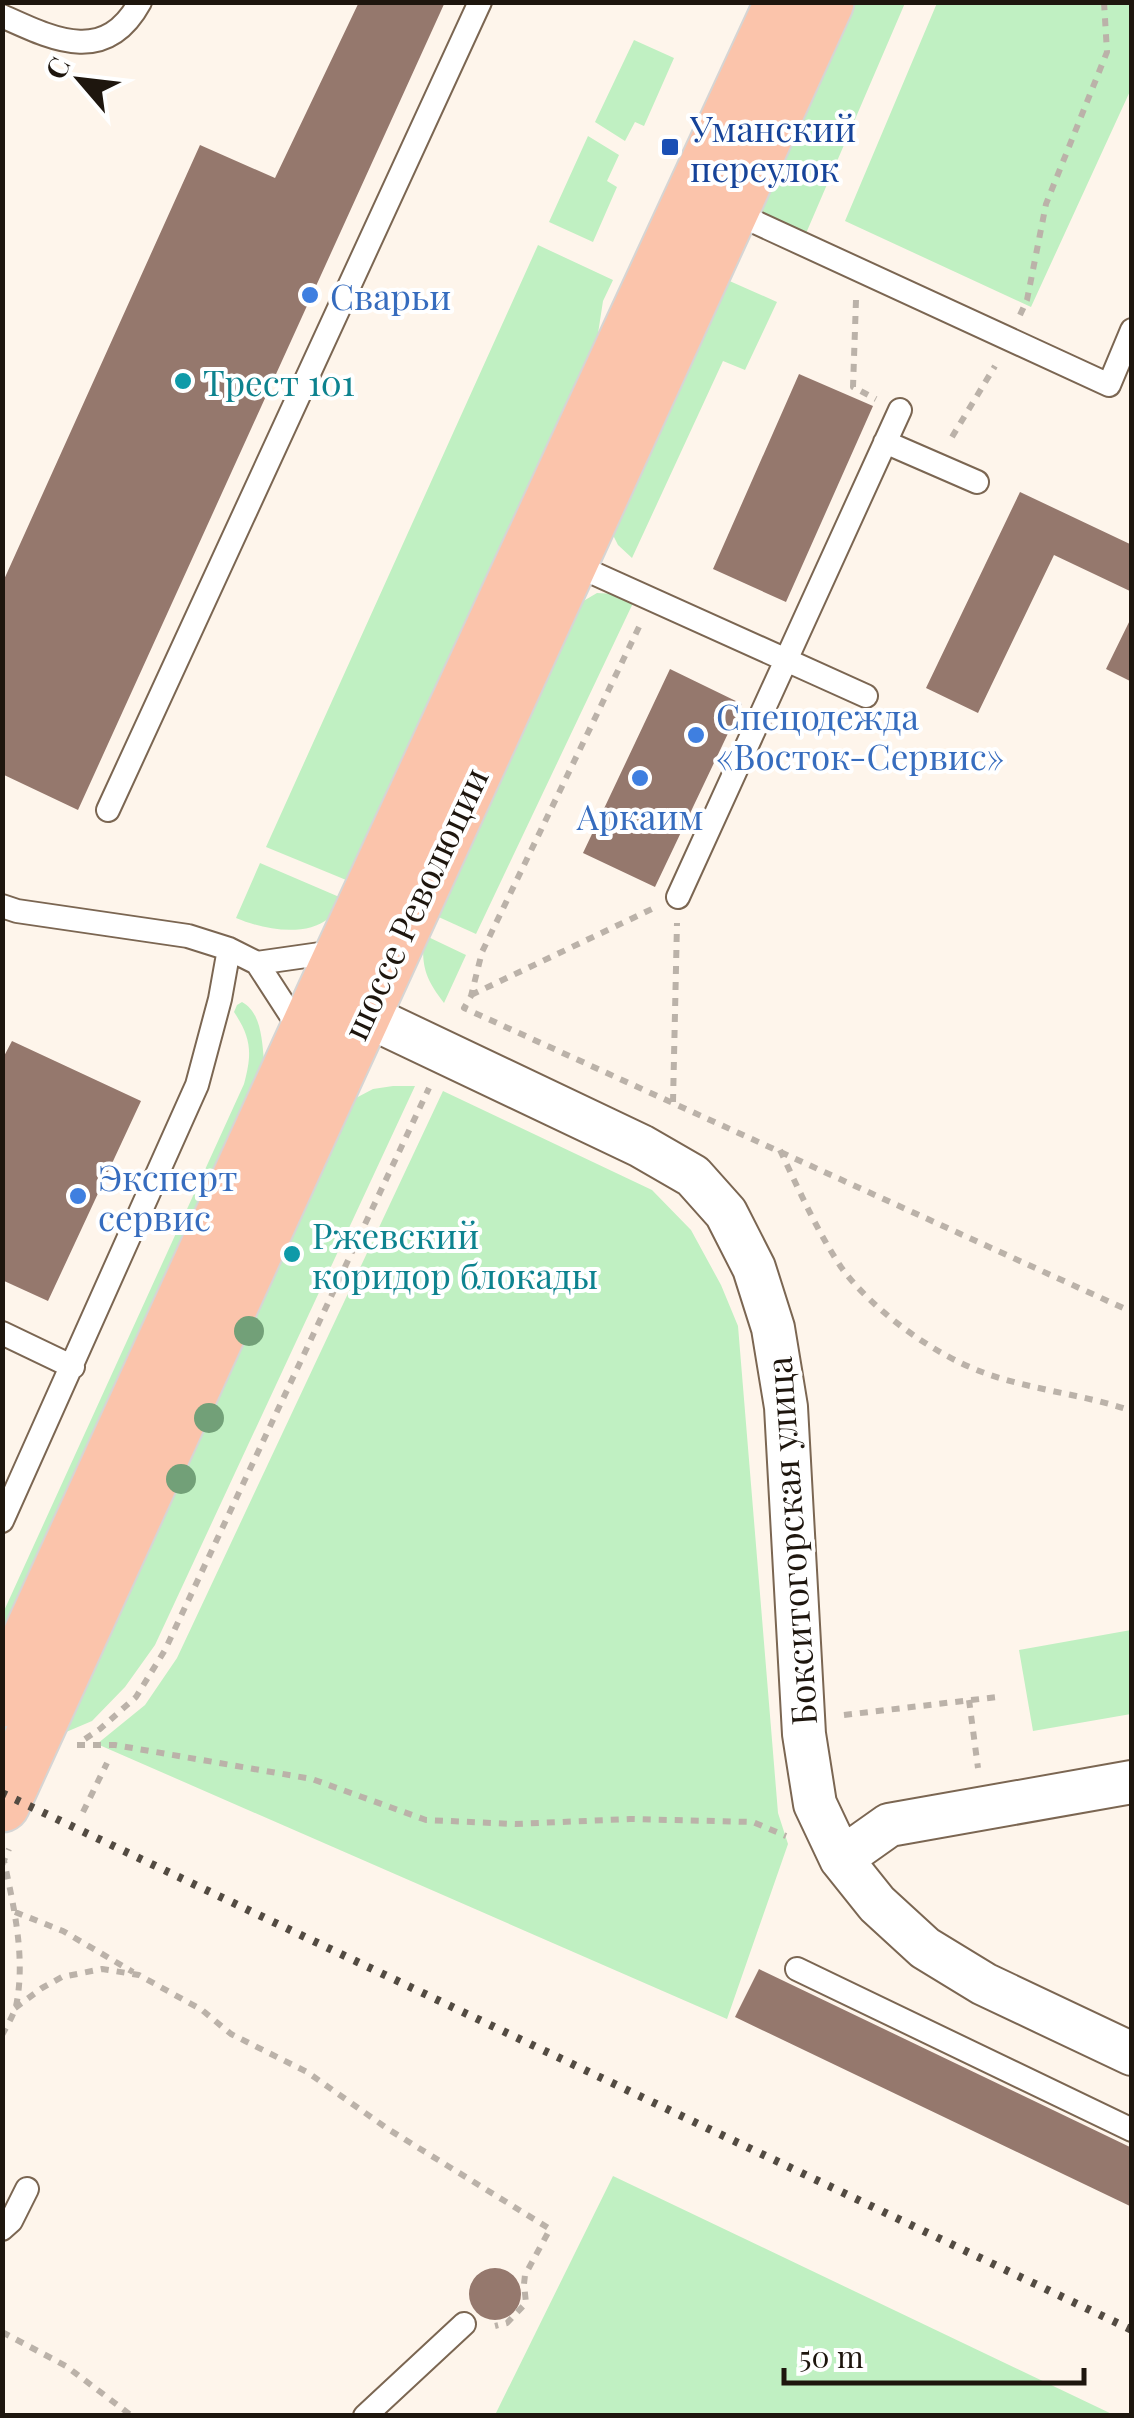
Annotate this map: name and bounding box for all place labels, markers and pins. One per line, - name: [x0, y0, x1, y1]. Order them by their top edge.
- place label: Уманский переулок: [689, 104, 856, 191]
- marker: Уманский переулок: [659, 136, 681, 158]
- place label: Сварьи: [330, 272, 451, 319]
- marker: Сварьи: [299, 284, 321, 306]
- place label: Трест 101: [203, 358, 355, 405]
- marker: Трест 101: [172, 370, 194, 392]
- place label: Спецодежда «Восток-Сервис»: [716, 692, 1004, 779]
- marker: Спецодежда «Восток-Сервис»: [685, 724, 707, 746]
- marker: Аркаим: [629, 767, 651, 789]
- place label: Аркаим: [576, 792, 703, 839]
- place label: Эксперт сервис: [98, 1153, 238, 1240]
- marker: Эксперт сервис: [67, 1185, 89, 1207]
- place label: Ржевский коридор блокады: [312, 1211, 598, 1298]
- marker: Ржевский коридор блокады: [281, 1243, 303, 1265]

